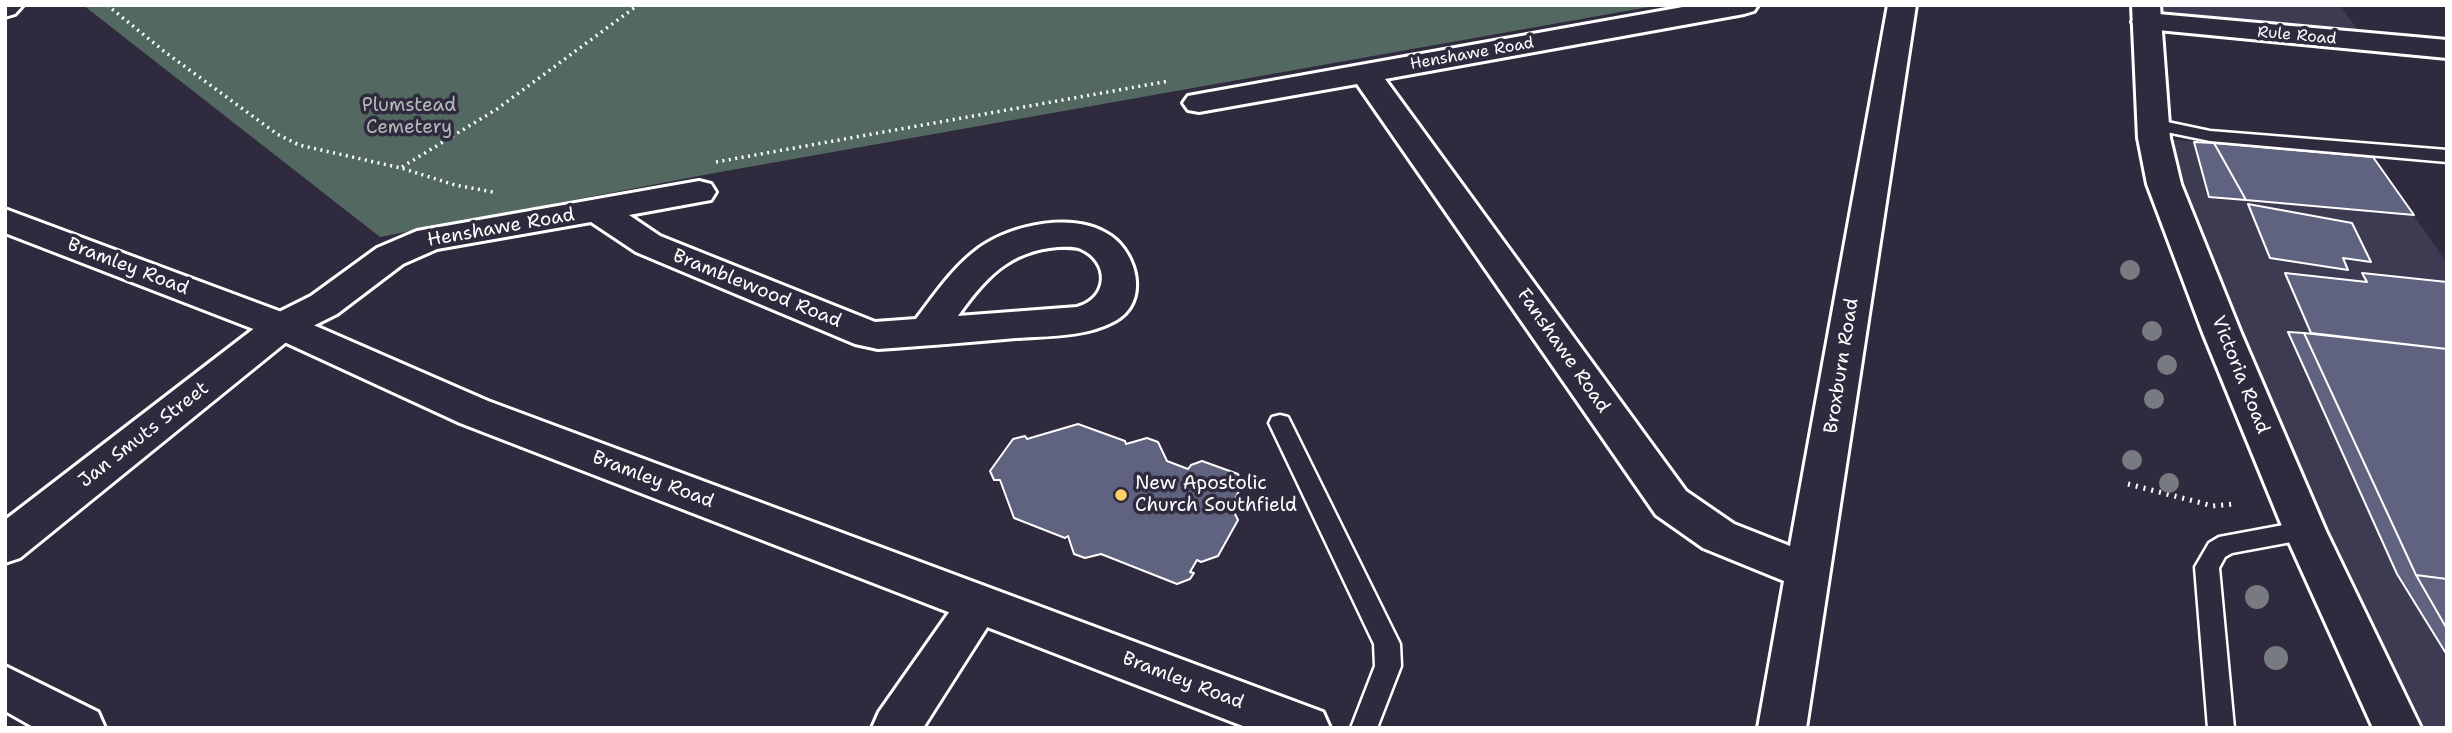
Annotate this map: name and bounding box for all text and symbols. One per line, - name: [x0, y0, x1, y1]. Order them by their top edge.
- street label: Rule Road: [2257, 23, 2337, 49]
- street label: Henshawe Road: [1408, 34, 1536, 74]
- park label: Plumstead Cemetery: [362, 95, 456, 139]
- street label: Henshawe Road: [426, 204, 576, 252]
- street label: Bramley Road: [64, 233, 192, 301]
- street label: Bramblewood Road: [669, 245, 845, 333]
- street label: Fanshawe Road: [1512, 285, 1614, 417]
- street label: Broxburn Road: [1820, 297, 1864, 435]
- street label: Victoria Road: [2206, 313, 2274, 437]
- street label: Jan Smuts Street: [75, 377, 213, 493]
- street label: Bramley Road: [589, 446, 717, 514]
- place label: New Apostolic Church Southfield: [1135, 473, 1297, 517]
- marker: New Apostolic Church Southfield: [1113, 487, 1129, 503]
- street label: Bramley Road: [1119, 647, 1247, 715]

